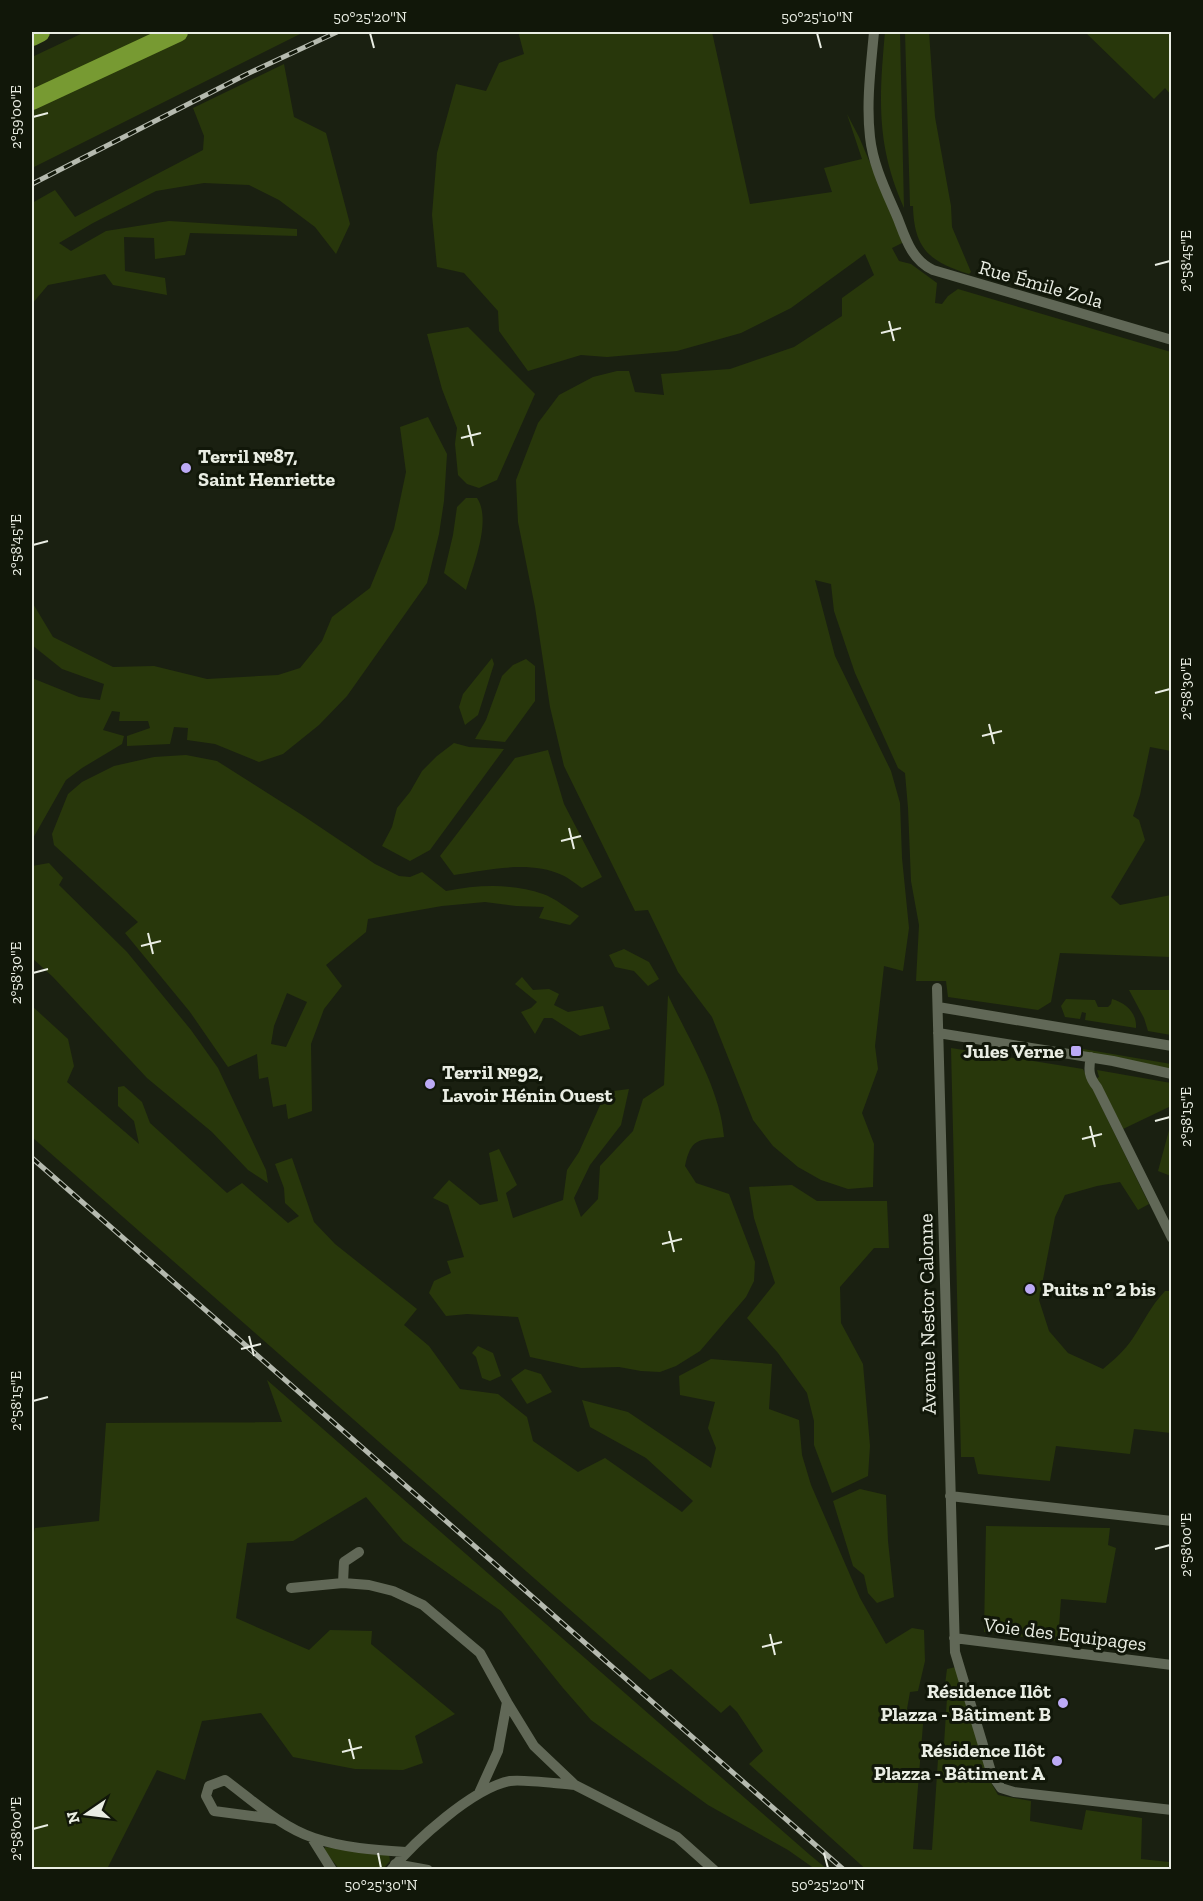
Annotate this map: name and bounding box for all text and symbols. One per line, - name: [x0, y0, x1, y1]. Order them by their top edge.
- text: 50°25'20"N: [333, 8, 407, 26]
- text: 50°25'10"N: [781, 8, 853, 26]
- text: 2°59'00"E: [7, 85, 25, 149]
- text: 2°58'45"E: [1177, 230, 1195, 292]
- street label: Rue Émile Zola: [976, 255, 1106, 313]
- place label: Terril №87, Saint Henriette: [198, 444, 336, 491]
- marker: Terril №87, Saint Henriette: [179, 461, 193, 475]
- text: 2°58'45"E: [7, 514, 25, 576]
- text: 2°58'30"E: [1177, 657, 1195, 720]
- text: 2°58'30"E: [7, 941, 25, 1004]
- place label: Jules Verne: [963, 1039, 1064, 1063]
- marker: Jules Verne: [1069, 1044, 1083, 1058]
- place label: Terril №92, Lavoir Hénin Ouest: [442, 1060, 614, 1107]
- marker: Terril №92, Lavoir Hénin Ouest: [423, 1077, 437, 1091]
- text: 2°58'15"E: [1177, 1087, 1195, 1147]
- street label: Avenue Nestor Calonne: [913, 1213, 941, 1415]
- place label: Puits n° 2 bis: [1042, 1277, 1156, 1301]
- marker: Puits n° 2 bis: [1023, 1282, 1037, 1296]
- text: 2°58'15"E: [7, 1371, 25, 1431]
- text: 2°58'00"E: [1177, 1513, 1195, 1577]
- street label: Voie des Equipages: [981, 1612, 1148, 1656]
- place label: Résidence Ilôt Plazza - Bâtiment B: [880, 1679, 1052, 1726]
- marker: Résidence Ilôt Plazza - Bâtiment B: [1056, 1696, 1070, 1710]
- place label: Résidence Ilôt Plazza - Bâtiment A: [874, 1738, 1046, 1785]
- marker: Résidence Ilôt Plazza - Bâtiment A: [1050, 1754, 1064, 1768]
- north arrow: [57, 1784, 117, 1844]
- text: 2°58'00"E: [7, 1797, 25, 1861]
- text: N: [62, 1809, 84, 1826]
- text: 50°25'30"N: [344, 1876, 418, 1894]
- text: 50°25'20"N: [791, 1876, 865, 1894]

